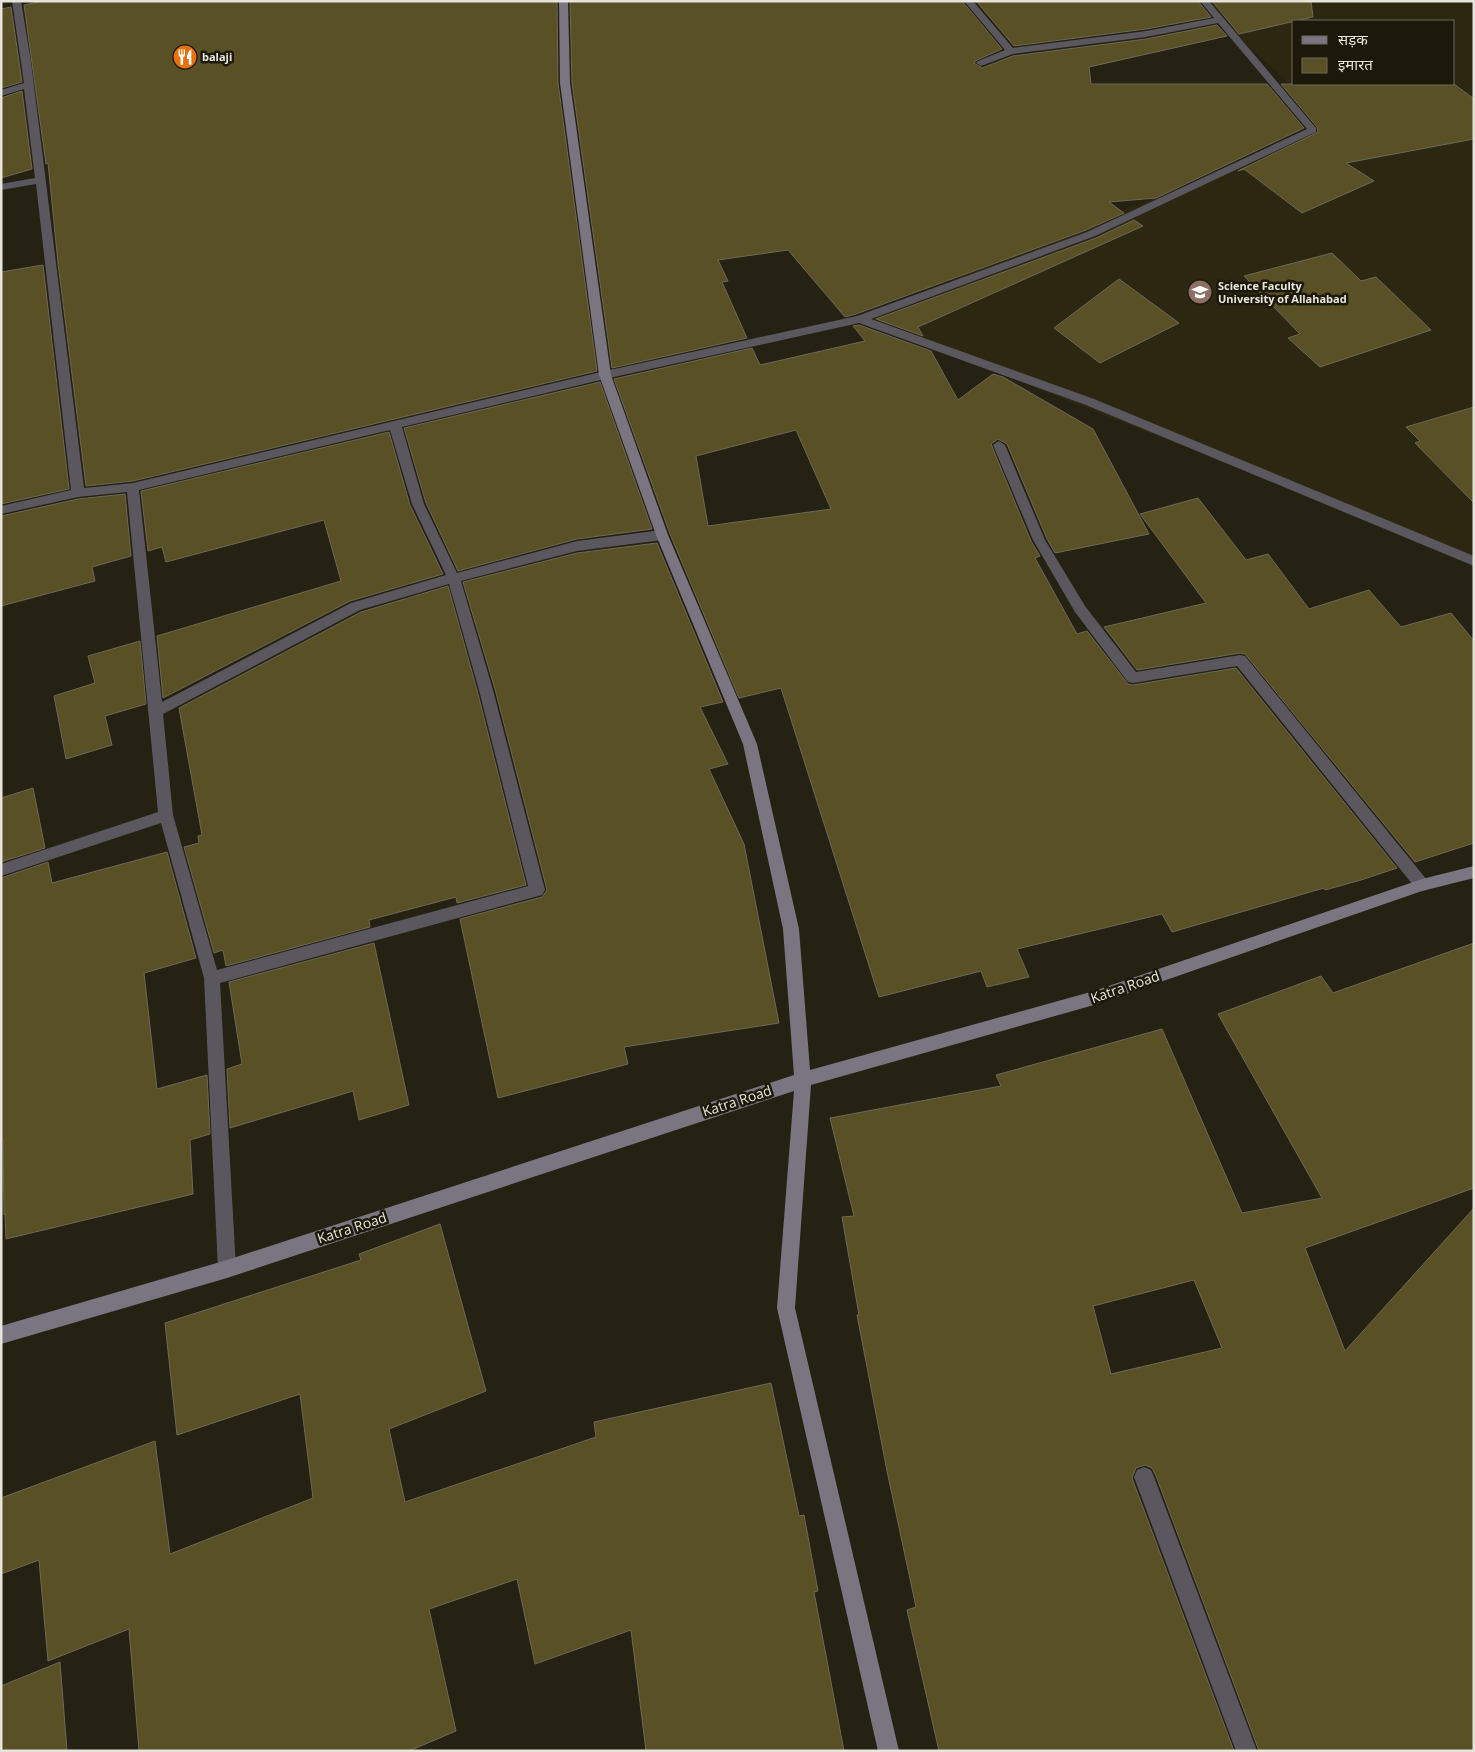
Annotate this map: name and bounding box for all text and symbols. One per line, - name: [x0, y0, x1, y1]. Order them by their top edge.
- legend: [1292, 20, 1455, 85]
- text: सड़क: [1338, 29, 1368, 49]
- restaurant icon: balaji: [172, 44, 198, 70]
- place label: balaji: [202, 49, 232, 64]
- text: इमारत: [1338, 54, 1373, 74]
- place label: Science Faculty University of Allahabad: [1218, 278, 1347, 306]
- school or university icon: Science Faculty University of Allahabad: [1187, 279, 1213, 305]
- street label: Katra Road: [1088, 966, 1162, 1007]
- street label: Katra Road: [700, 1080, 774, 1121]
- street label: Katra Road: [315, 1207, 389, 1248]

